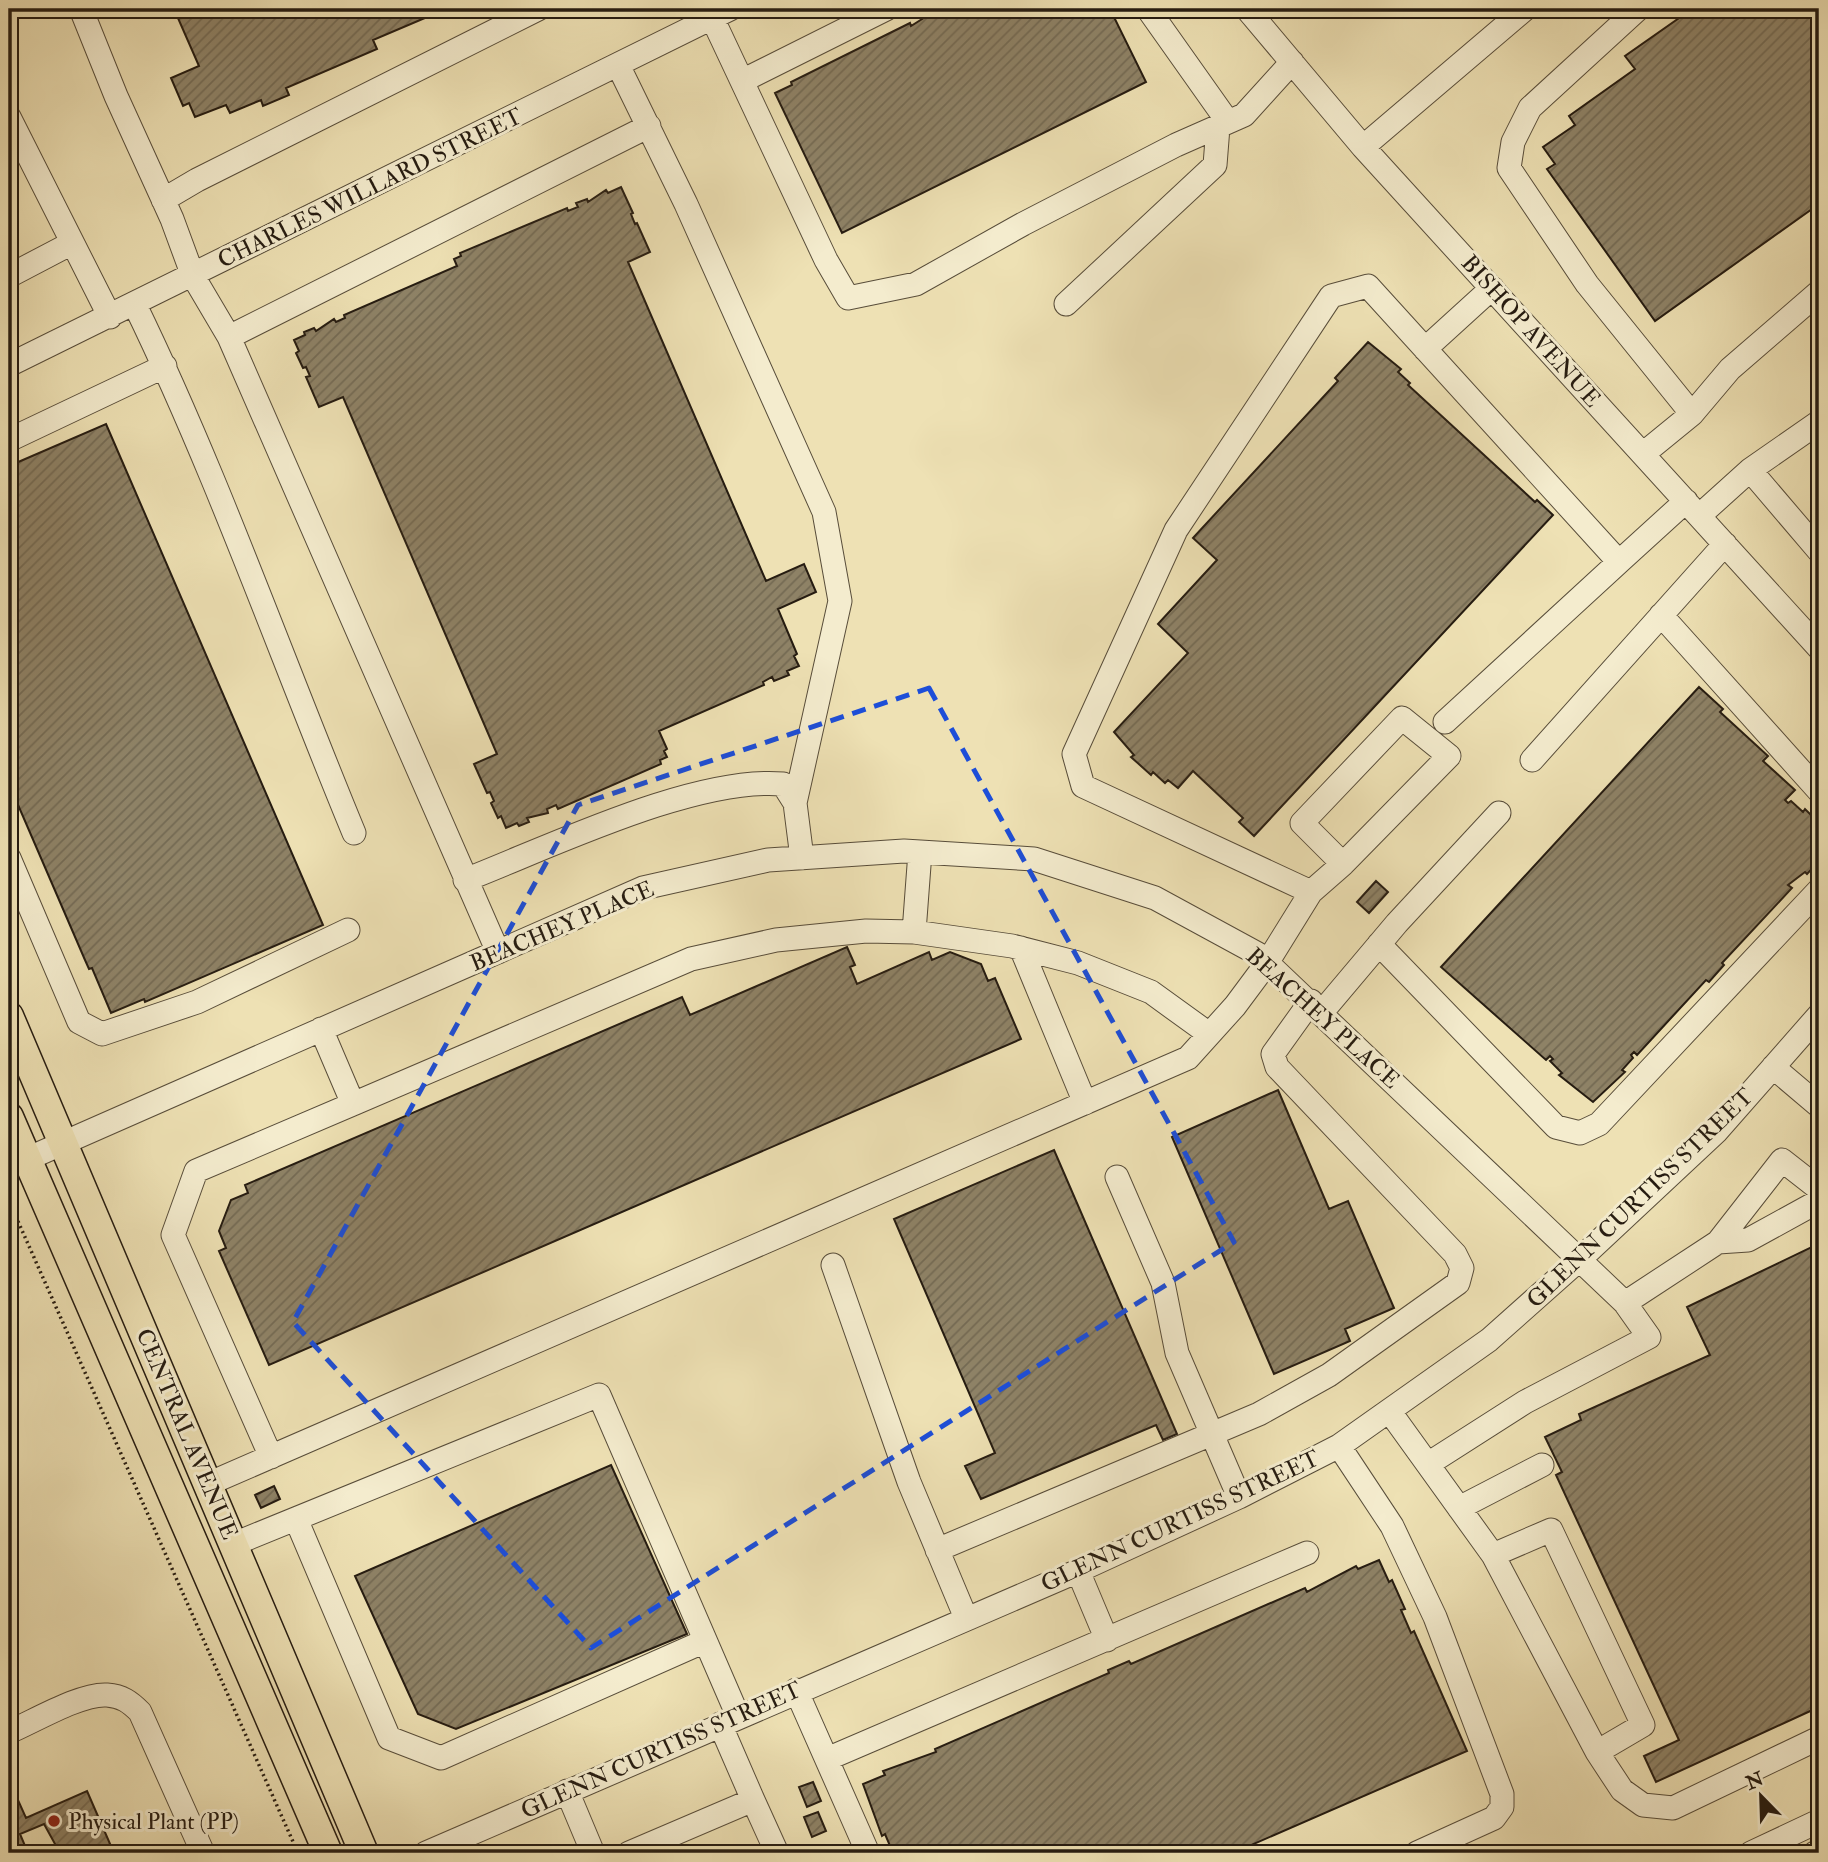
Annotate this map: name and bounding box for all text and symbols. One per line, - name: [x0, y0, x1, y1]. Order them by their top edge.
- street label: CHARLES WILLARD STREET: [213, 101, 527, 275]
- street label: BISHOP AVENUE: [1455, 249, 1607, 413]
- street label: BEACHEY PLACE: [466, 874, 658, 978]
- street label: BEACHEY PLACE: [1240, 941, 1406, 1095]
- street label: GLENN CURTISS STREET: [1521, 1082, 1759, 1314]
- street label: CENTRAL AVENUE: [129, 1324, 245, 1544]
- street label: GLENN CURTISS STREET: [1036, 1444, 1324, 1598]
- street label: GLENN CURTISS STREET: [516, 1675, 806, 1825]
- north arrow: [1727, 1760, 1797, 1830]
- text: N: [1741, 1767, 1768, 1796]
- place label: Physical Plant (PP): [68, 1807, 239, 1836]
- marker: Physical Plant (PP): [46, 1813, 62, 1829]

